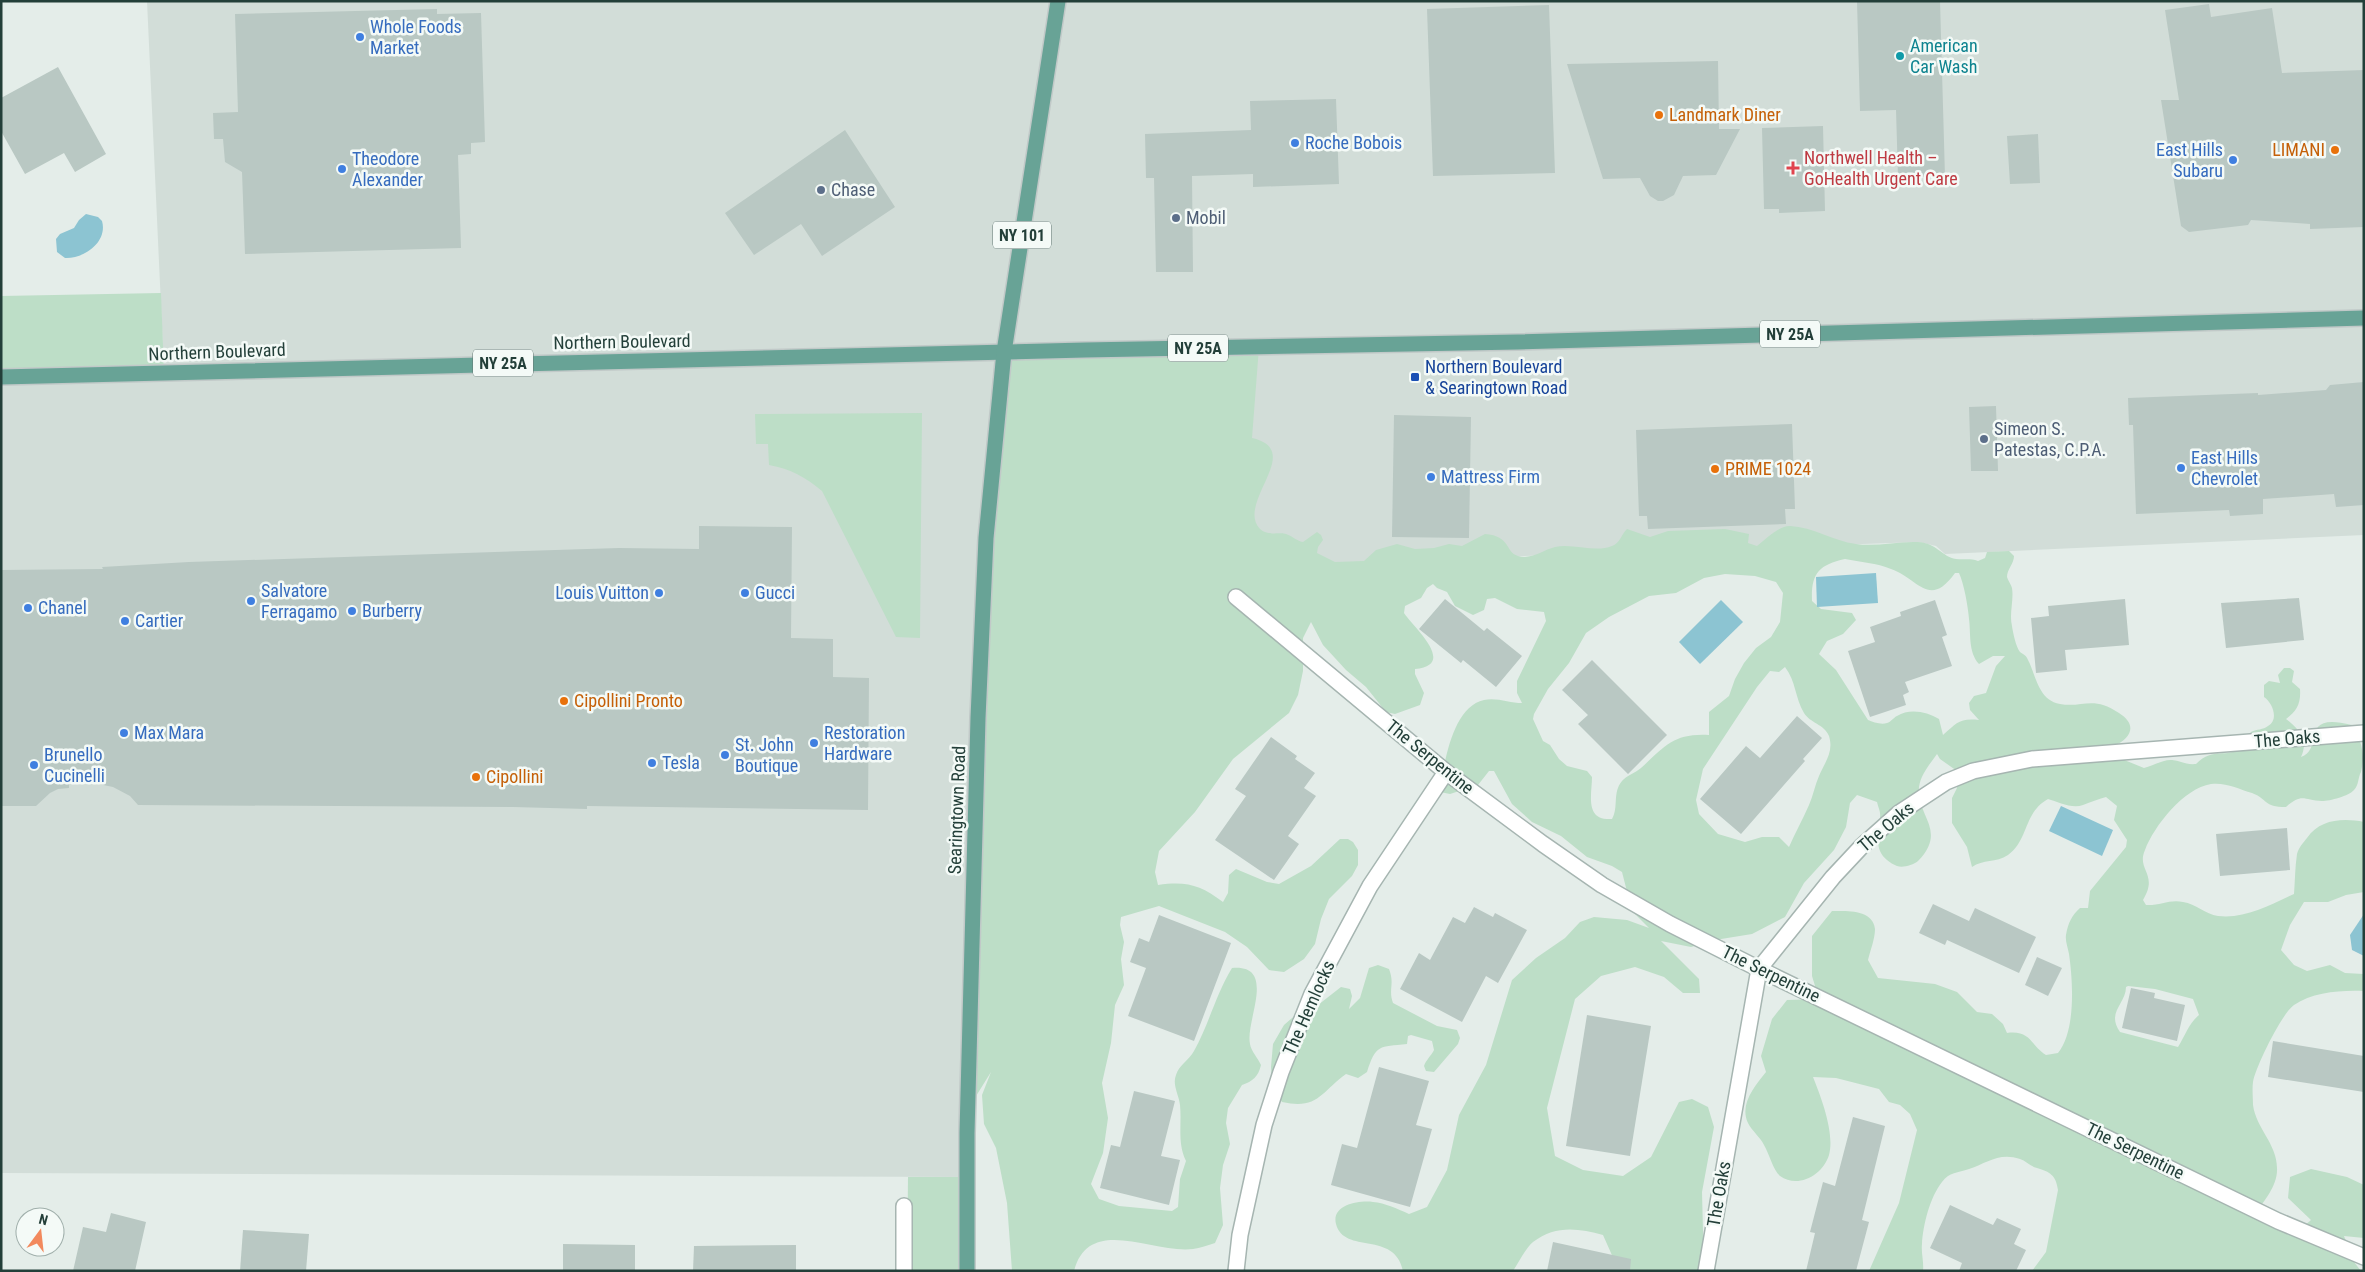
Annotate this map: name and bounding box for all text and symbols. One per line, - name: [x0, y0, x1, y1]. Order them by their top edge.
- place label: Whole Foods Market: [370, 16, 462, 58]
- marker: Whole Foods Market: [354, 31, 366, 43]
- place label: American Car Wash: [1910, 35, 1978, 77]
- marker: American Car Wash: [1894, 50, 1906, 62]
- place label: Landmark Diner: [1669, 104, 1781, 125]
- marker: Landmark Diner: [1653, 109, 1665, 121]
- place label: Roche Bobois: [1305, 132, 1402, 153]
- marker: Roche Bobois: [1289, 137, 1301, 149]
- place label: East Hills Subaru: [2156, 139, 2223, 181]
- place label: LIMANI: [2272, 139, 2325, 160]
- marker: LIMANI: [2329, 144, 2341, 156]
- place label: Northwell Health – GoHealth Urgent Care: [1804, 147, 1958, 189]
- place label: Theodore Alexander: [352, 148, 424, 190]
- marker: East Hills Subaru: [2227, 154, 2239, 166]
- marker: Northwell Health – GoHealth Urgent Care: [1786, 161, 1800, 175]
- marker: Theodore Alexander: [336, 163, 348, 175]
- place label: Chase: [831, 179, 875, 200]
- marker: Chase: [815, 184, 827, 196]
- place label: Mobil: [1186, 207, 1226, 228]
- marker: Mobil: [1170, 212, 1182, 224]
- road number: NY 101: [993, 222, 1051, 248]
- road number: NY 25A: [1760, 320, 1820, 348]
- street label: Northern Boulevard: [553, 330, 691, 353]
- road number: NY 25A: [1168, 334, 1228, 362]
- street label: Northern Boulevard: [148, 339, 286, 364]
- road number: NY 25A: [473, 349, 533, 376]
- place label: Northern Boulevard & Searingtown Road: [1425, 356, 1567, 398]
- marker: Northern Boulevard & Searingtown Road: [1409, 371, 1421, 383]
- place label: Simeon S. Patestas, C.P.A.: [1994, 418, 2106, 460]
- marker: Simeon S. Patestas, C.P.A.: [1978, 433, 1990, 445]
- place label: East Hills Chevrolet: [2191, 447, 2258, 489]
- place label: PRIME 1024: [1725, 458, 1811, 479]
- marker: East Hills Chevrolet: [2175, 462, 2187, 474]
- marker: PRIME 1024: [1709, 463, 1721, 475]
- place label: Mattress Firm: [1441, 466, 1540, 487]
- marker: Mattress Firm: [1425, 471, 1437, 483]
- place label: Salvatore Ferragamo: [261, 580, 337, 622]
- place label: Louis Vuitton: [555, 582, 649, 603]
- place label: Gucci: [755, 582, 795, 603]
- marker: Louis Vuitton: [653, 587, 665, 599]
- marker: Gucci: [739, 587, 751, 599]
- marker: Salvatore Ferragamo: [245, 595, 257, 607]
- place label: Chanel: [38, 597, 87, 618]
- place label: Burberry: [362, 600, 422, 621]
- marker: Chanel: [22, 602, 34, 614]
- marker: Burberry: [346, 605, 358, 617]
- place label: Cartier: [135, 610, 184, 631]
- marker: Cartier: [119, 615, 131, 627]
- place label: Cipollini Pronto: [574, 690, 683, 711]
- marker: Cipollini Pronto: [558, 695, 570, 707]
- street label: The Serpentine: [1382, 715, 1478, 798]
- place label: Max Mara: [134, 722, 204, 743]
- place label: Restoration Hardware: [824, 722, 905, 764]
- street label: The Oaks: [2253, 725, 2321, 752]
- marker: Max Mara: [118, 727, 130, 739]
- place label: St. John Boutique: [735, 734, 798, 776]
- marker: Restoration Hardware: [808, 737, 820, 749]
- place label: Brunello Cucinelli: [44, 744, 105, 786]
- street label: Searingtown Road: [944, 745, 969, 875]
- marker: St. John Boutique: [719, 749, 731, 761]
- place label: Tesla: [662, 752, 700, 773]
- marker: Tesla: [646, 757, 658, 769]
- marker: Brunello Cucinelli: [28, 759, 40, 771]
- place label: Cipollini: [486, 766, 544, 787]
- marker: Cipollini: [470, 771, 482, 783]
- street label: The Oaks: [1853, 797, 1918, 856]
- street label: The Serpentine: [1719, 941, 1824, 1006]
- street label: The Hemlocks: [1278, 957, 1339, 1058]
- street label: The Serpentine: [2083, 1118, 2188, 1183]
- street label: The Oaks: [1702, 1159, 1735, 1228]
- north arrow: [15, 1207, 65, 1257]
- text: N: [37, 1211, 50, 1228]

